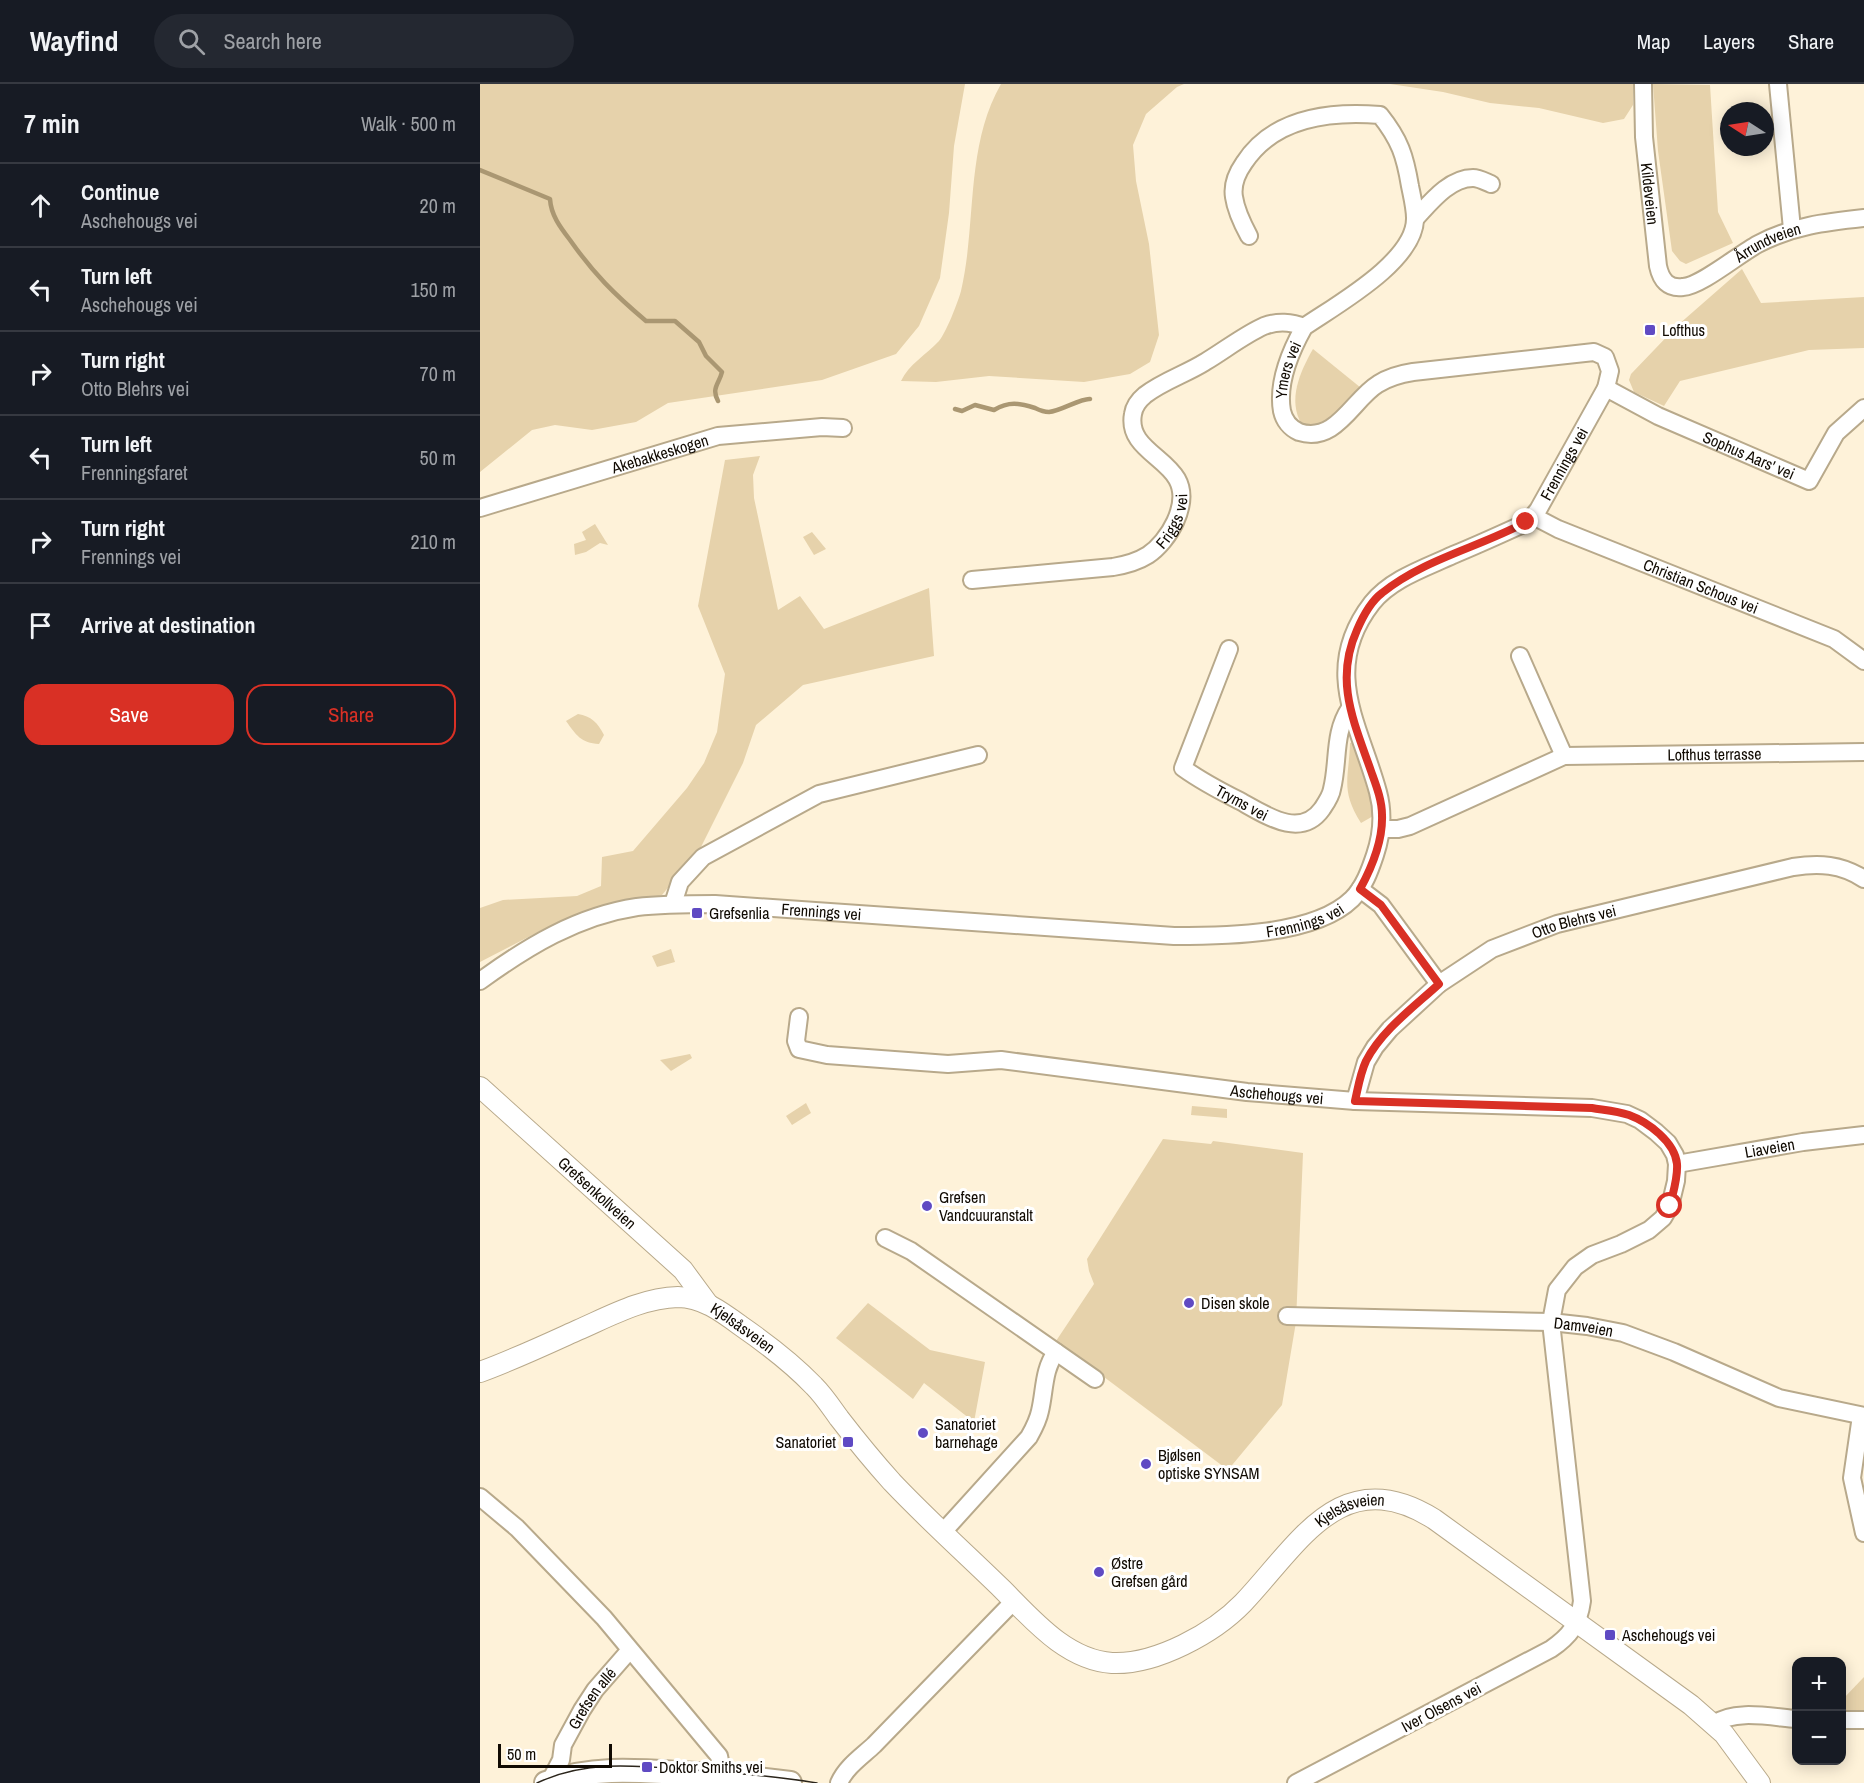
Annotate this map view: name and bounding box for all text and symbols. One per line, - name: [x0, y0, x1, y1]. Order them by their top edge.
- search box: [154, 14, 574, 68]
- text: Wayfind: [30, 22, 118, 60]
- icon: search: [175, 25, 208, 58]
- text: Search here: [223, 26, 322, 56]
- text: Map: [1637, 27, 1670, 56]
- text: Layers: [1703, 27, 1755, 56]
- text: Share: [1788, 27, 1834, 56]
- north arrow: [1720, 102, 1774, 156]
- text: 7 min: [24, 106, 80, 141]
- text: Walk · 500 m: [361, 110, 456, 137]
- street label: Kildeveien: [1636, 162, 1664, 226]
- text: Continue: [81, 177, 159, 207]
- icon: ahead: [24, 189, 57, 222]
- text: 20 m: [420, 192, 456, 219]
- text: Aschehougs vei: [81, 207, 198, 234]
- street label: Årrundveien: [1729, 217, 1803, 268]
- text: Turn left: [81, 261, 152, 291]
- icon: left: [24, 273, 57, 306]
- text: 150 m: [410, 276, 456, 303]
- text: Aschehougs vei: [81, 291, 198, 318]
- place label: Lofthus: [1662, 319, 1705, 341]
- marker: Lofthus: [1643, 323, 1657, 337]
- street label: Ymers vei: [1270, 337, 1306, 399]
- text: Turn right: [81, 345, 165, 375]
- icon: right: [24, 357, 57, 390]
- text: 70 m: [420, 360, 456, 387]
- text: Otto Blehrs vei: [81, 375, 189, 402]
- street label: Frennings vei: [1535, 423, 1593, 504]
- street label: Sophus Aars' vei: [1699, 426, 1798, 485]
- text: Turn left: [81, 429, 152, 459]
- street label: Akebakkeskogen: [608, 429, 711, 479]
- icon: left: [24, 441, 57, 474]
- text: 50 m: [420, 444, 456, 471]
- text: Frenningsfaret: [81, 459, 188, 486]
- street label: Friggs vei: [1150, 493, 1192, 553]
- route end: [1512, 508, 1538, 534]
- text: Turn right: [81, 513, 165, 543]
- icon: right: [24, 525, 57, 558]
- text: 210 m: [410, 528, 456, 555]
- text: Frennings vei: [81, 543, 181, 570]
- street label: Christian Schous vei: [1640, 553, 1762, 619]
- icon: arrive: [24, 609, 57, 642]
- text: Arrive at destination: [81, 610, 255, 640]
- button: Save: [24, 684, 234, 745]
- button: Share: [246, 684, 456, 745]
- street label: Lofthus terrasse: [1667, 742, 1762, 766]
- street label: Tryms vei: [1212, 779, 1272, 826]
- street label: Frennings vei: [781, 898, 862, 925]
- street label: Frennings vei: [1265, 898, 1348, 942]
- street label: Otto Blehrs vei: [1528, 899, 1618, 944]
- place label: Grefsenlia: [709, 902, 770, 924]
- marker: Grefsenlia: [690, 906, 704, 920]
- street label: Aschehougs vei: [1228, 1079, 1324, 1109]
- street label: Liaveien: [1743, 1133, 1796, 1163]
- street label: Grefsenkollveien: [553, 1152, 641, 1234]
- place label: Grefsen Vandcuuranstalt: [939, 1186, 1033, 1226]
- route start: [1656, 1192, 1682, 1218]
- marker: Grefsen Vandcuuranstalt: [920, 1199, 934, 1213]
- place label: Disen skole: [1201, 1292, 1270, 1314]
- marker: Disen skole: [1182, 1296, 1196, 1310]
- street label: Kjelsåsveien: [707, 1297, 780, 1358]
- street label: Damveien: [1553, 1311, 1615, 1342]
- place label: Sanatoriet barnehage: [935, 1413, 998, 1453]
- marker: Sanatoriet barnehage: [916, 1426, 930, 1440]
- place label: Sanatoriet: [775, 1431, 836, 1453]
- marker: Sanatoriet: [841, 1435, 855, 1449]
- place label: Bjølsen optiske SYNSAM: [1158, 1444, 1259, 1484]
- marker: Bjølsen optiske SYNSAM: [1139, 1457, 1153, 1471]
- street label: Kjelsåsveien: [1310, 1488, 1386, 1532]
- place label: Østre Grefsen gård: [1111, 1552, 1188, 1592]
- marker: Østre Grefsen gård: [1092, 1565, 1106, 1579]
- place label: Aschehougs vei: [1621, 1624, 1715, 1646]
- marker: Aschehougs vei: [1603, 1628, 1617, 1642]
- map controls: [1792, 1657, 1846, 1765]
- button: +: [1792, 1657, 1846, 1711]
- street label: Grefsen allé: [563, 1663, 621, 1733]
- street label: Iver Olsens vei: [1397, 1677, 1485, 1737]
- button: −: [1792, 1711, 1846, 1765]
- scale bar: [498, 1741, 612, 1768]
- text: 50 m: [507, 1743, 536, 1765]
- place label: Doktor Smiths vei: [659, 1756, 763, 1778]
- marker: Doktor Smiths vei: [640, 1760, 654, 1774]

